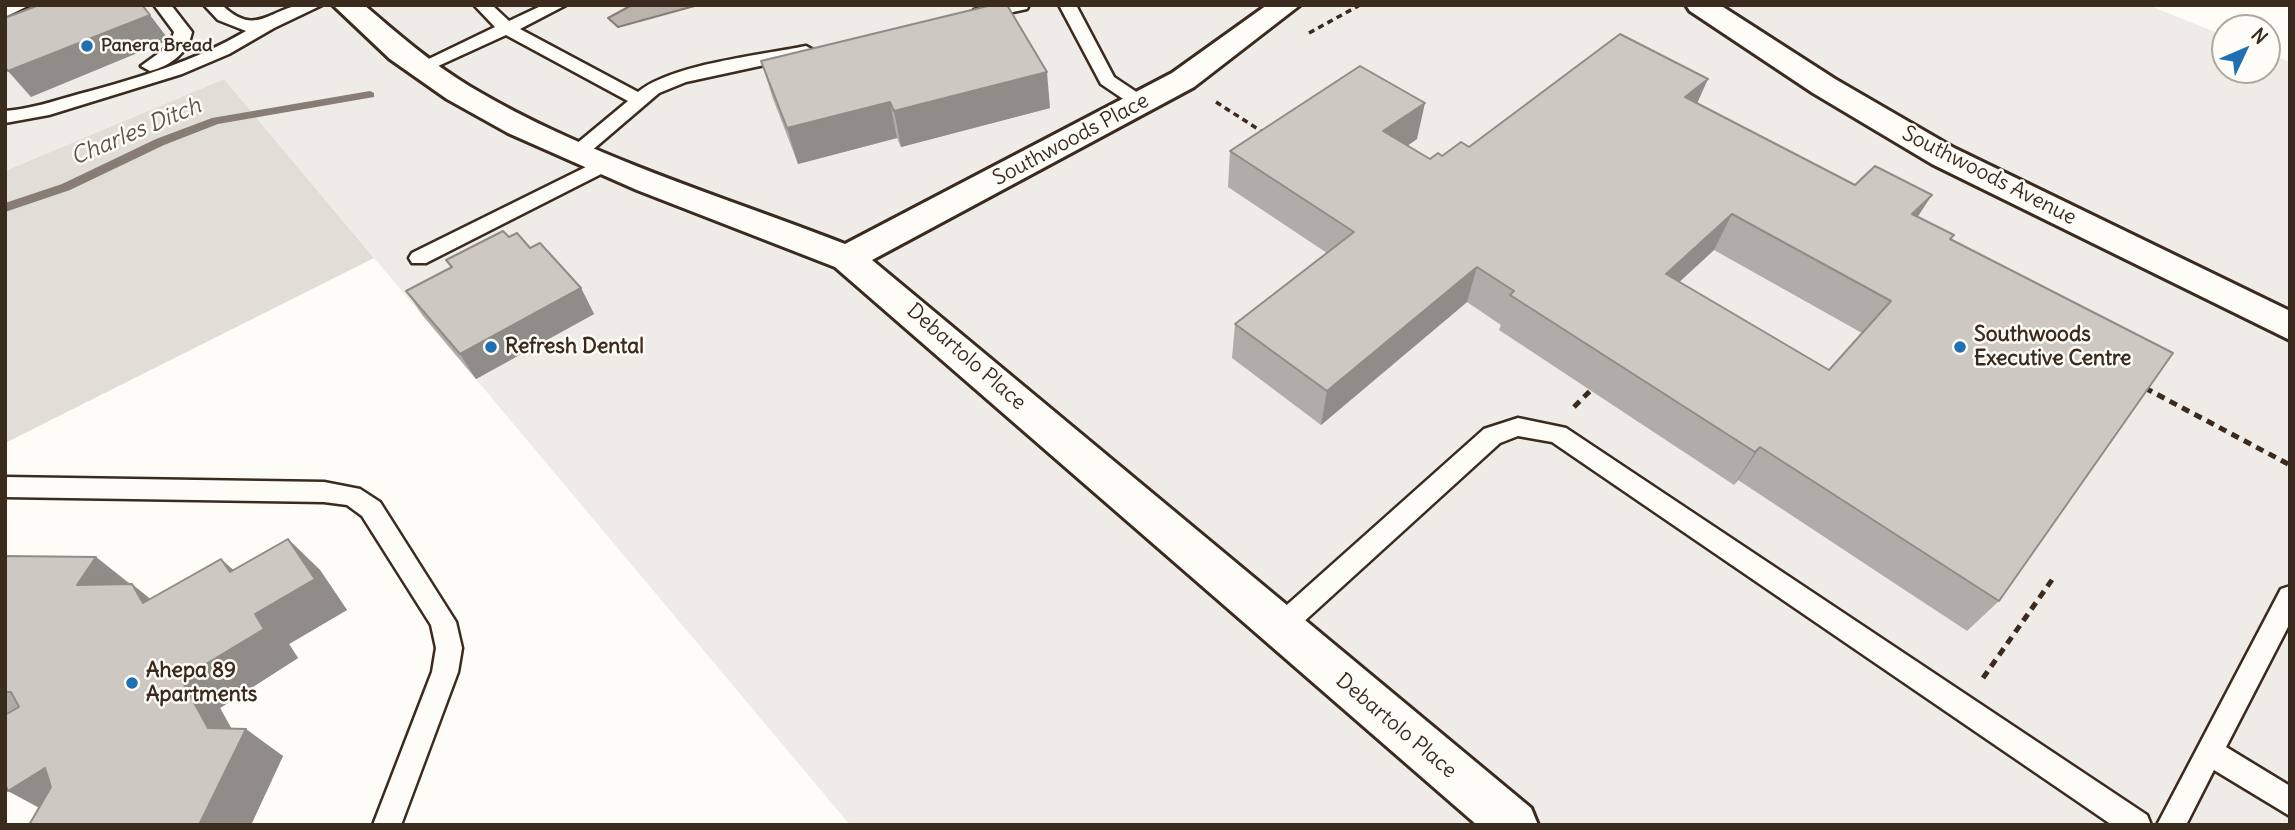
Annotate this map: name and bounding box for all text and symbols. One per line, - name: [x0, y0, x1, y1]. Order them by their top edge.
- north arrow: [2211, 14, 2281, 84]
- text: N: [2246, 23, 2273, 49]
- place label: Panera Bread: [101, 35, 213, 57]
- marker: Panera Bread: [79, 38, 95, 54]
- street label: Southwoods Place: [989, 88, 1153, 192]
- water label: Charles Ditch: [67, 92, 205, 172]
- street label: Southwoods Avenue: [1898, 121, 2080, 231]
- street label: Debartolo Place: [901, 298, 1031, 416]
- place label: Southwoods Executive Centre: [1974, 322, 2131, 372]
- place label: Refresh Dental: [505, 334, 644, 360]
- marker: Refresh Dental: [483, 339, 499, 355]
- marker: Southwoods Executive Centre: [1952, 339, 1968, 355]
- place label: Ahepa 89 Apartments: [146, 658, 257, 708]
- street label: Debartolo Place: [1331, 668, 1461, 784]
- marker: Ahepa 89 Apartments: [124, 675, 140, 691]

